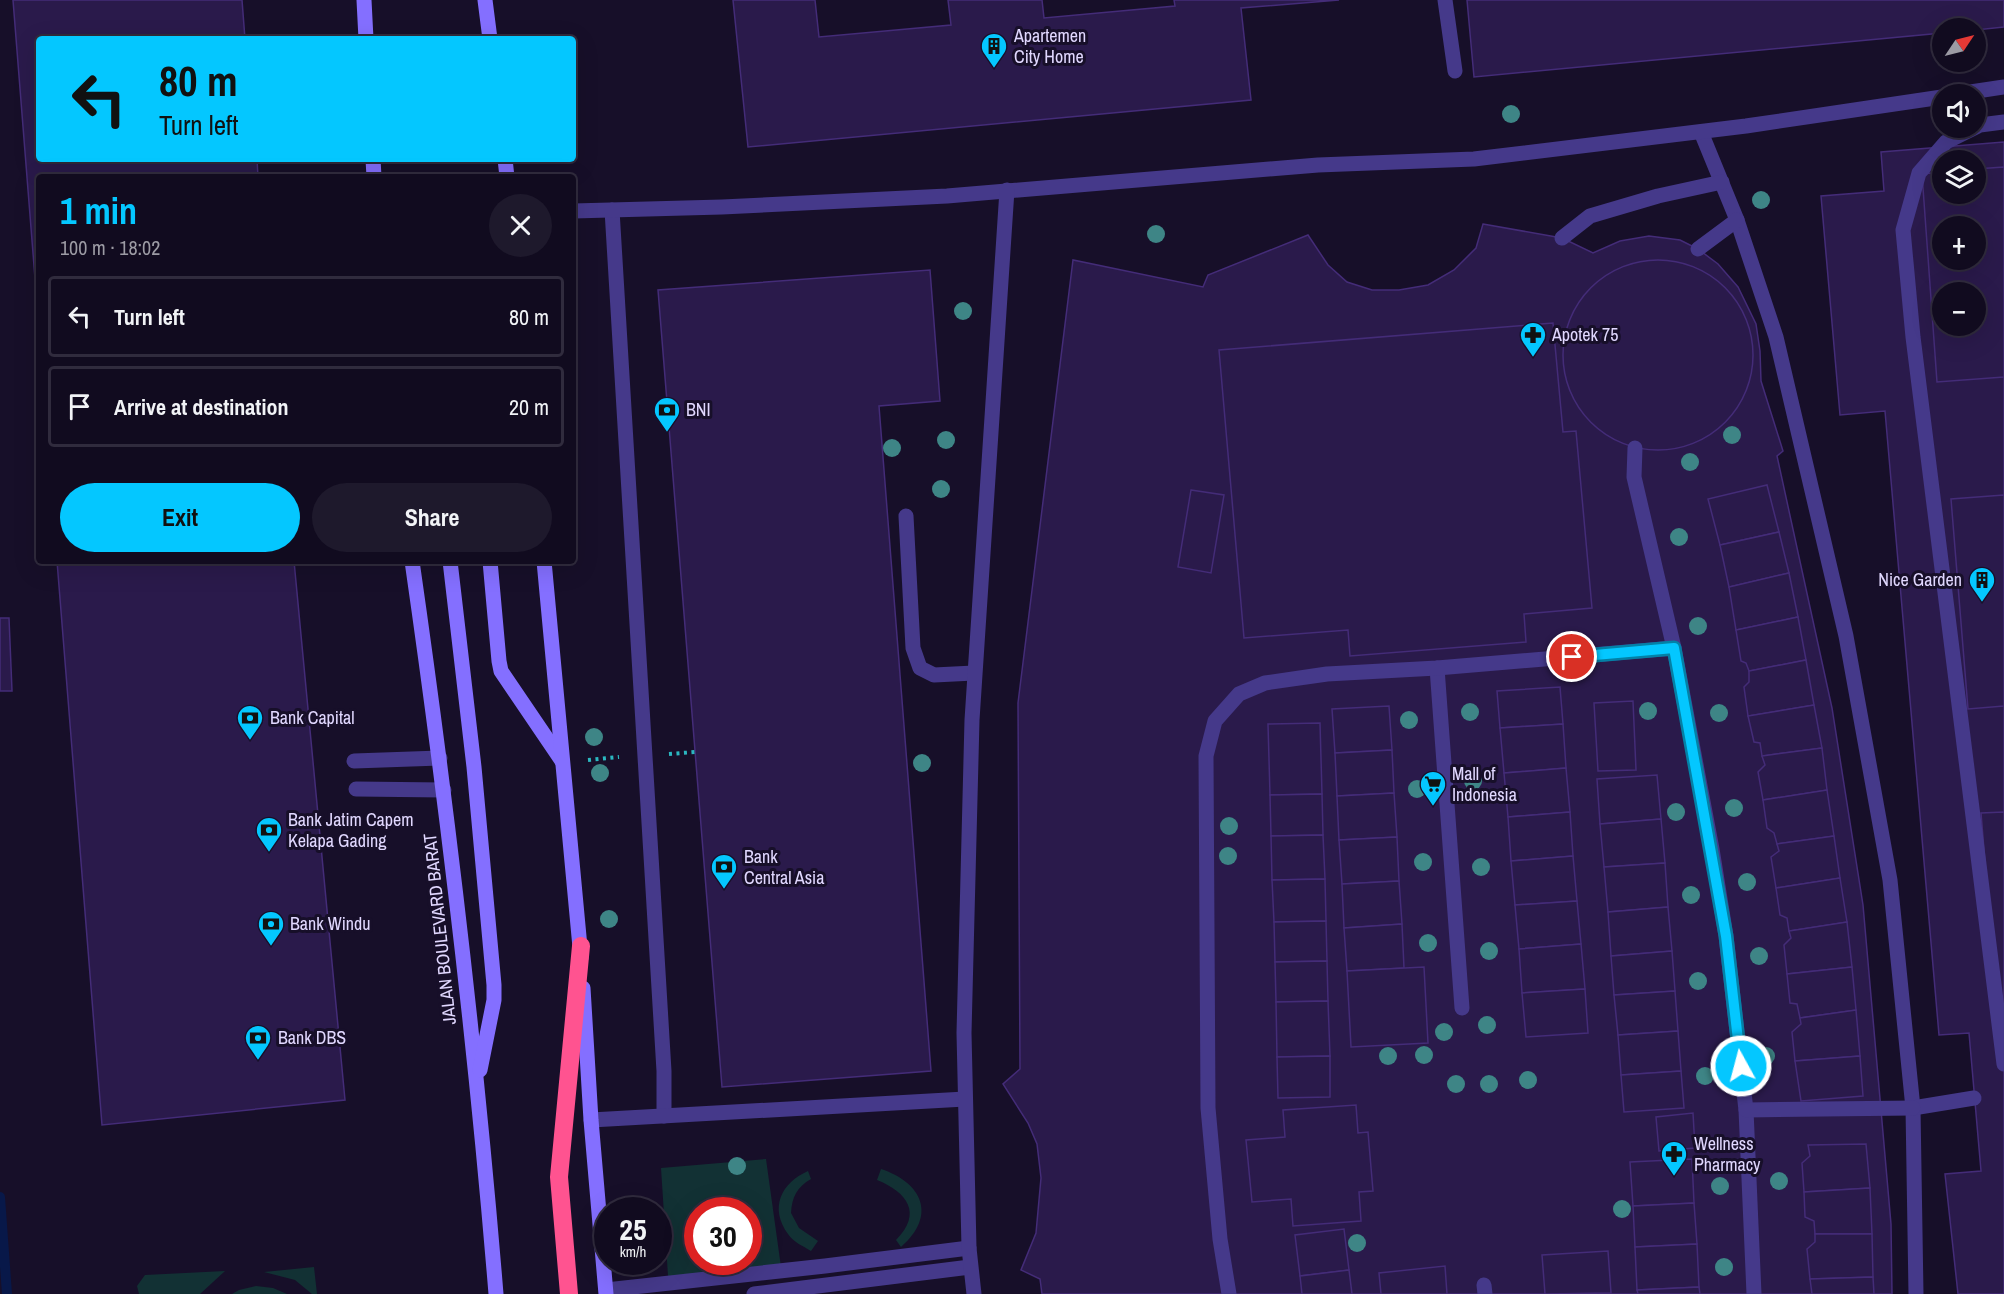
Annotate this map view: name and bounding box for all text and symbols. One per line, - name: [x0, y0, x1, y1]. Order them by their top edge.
- north arrow: [1932, 18, 1986, 72]
- map controls: [1932, 18, 1986, 336]
- place label: Apartemen City Home: [1013, 23, 1086, 69]
- building icon: Apartemen City Home: [979, 31, 1009, 69]
- text: 80 m: [159, 53, 238, 109]
- icon: left: [60, 60, 138, 138]
- button: sound: [1932, 84, 1986, 138]
- text: Turn left: [159, 107, 238, 143]
- button: layers: [1932, 150, 1986, 204]
- text: 1 min: [60, 187, 137, 235]
- button: close: [489, 194, 552, 257]
- button: +: [1932, 216, 1986, 270]
- text: 100 m · 18:02: [60, 234, 160, 261]
- button: −: [1932, 282, 1986, 336]
- icon: left: [63, 300, 96, 333]
- text: Turn left: [114, 302, 185, 332]
- text: 80 m: [509, 302, 549, 332]
- pharmacy icon: Apotek 75: [1518, 320, 1548, 358]
- place label: Apotek 75: [1551, 322, 1618, 347]
- icon: arrive: [63, 390, 96, 423]
- text: Arrive at destination: [114, 392, 288, 422]
- text: 20 m: [509, 392, 549, 422]
- bank icon: BNI: [652, 395, 682, 433]
- place label: BNI: [686, 397, 711, 422]
- button: Exit: [60, 483, 300, 552]
- button: Share: [312, 483, 552, 552]
- building icon: Nice Garden: [1967, 565, 1997, 603]
- place label: Nice Garden: [1878, 567, 1962, 592]
- pin: [1546, 631, 1597, 682]
- icon: arrive: [1555, 640, 1588, 673]
- bank icon: Bank Capital: [235, 703, 265, 741]
- place label: Bank Capital: [270, 705, 355, 730]
- place label: Mall of Indonesia: [1452, 761, 1517, 807]
- supermarket icon: Mall of Indonesia: [1418, 769, 1448, 807]
- place label: Bank Jatim Capem Kelapa Gading: [288, 807, 414, 853]
- bank icon: Bank Jatim Capem Kelapa Gading: [254, 815, 284, 853]
- street label: JALAN BOULEVARD BARAT: [417, 832, 462, 1026]
- place label: Bank Central Asia: [744, 844, 824, 890]
- bank icon: Bank Central Asia: [709, 852, 739, 890]
- bank icon: Bank Windu: [256, 909, 286, 947]
- place label: Bank Windu: [290, 911, 370, 936]
- bank icon: Bank DBS: [243, 1023, 273, 1061]
- place label: Bank DBS: [278, 1025, 346, 1050]
- position arrow: [1709, 1034, 1773, 1098]
- place label: Wellness Pharmacy: [1694, 1131, 1761, 1177]
- pharmacy icon: Wellness Pharmacy: [1659, 1139, 1689, 1177]
- speed limit sign: 30: [684, 1197, 762, 1275]
- text: 25: [619, 1209, 647, 1249]
- text: km/h: [620, 1241, 646, 1262]

